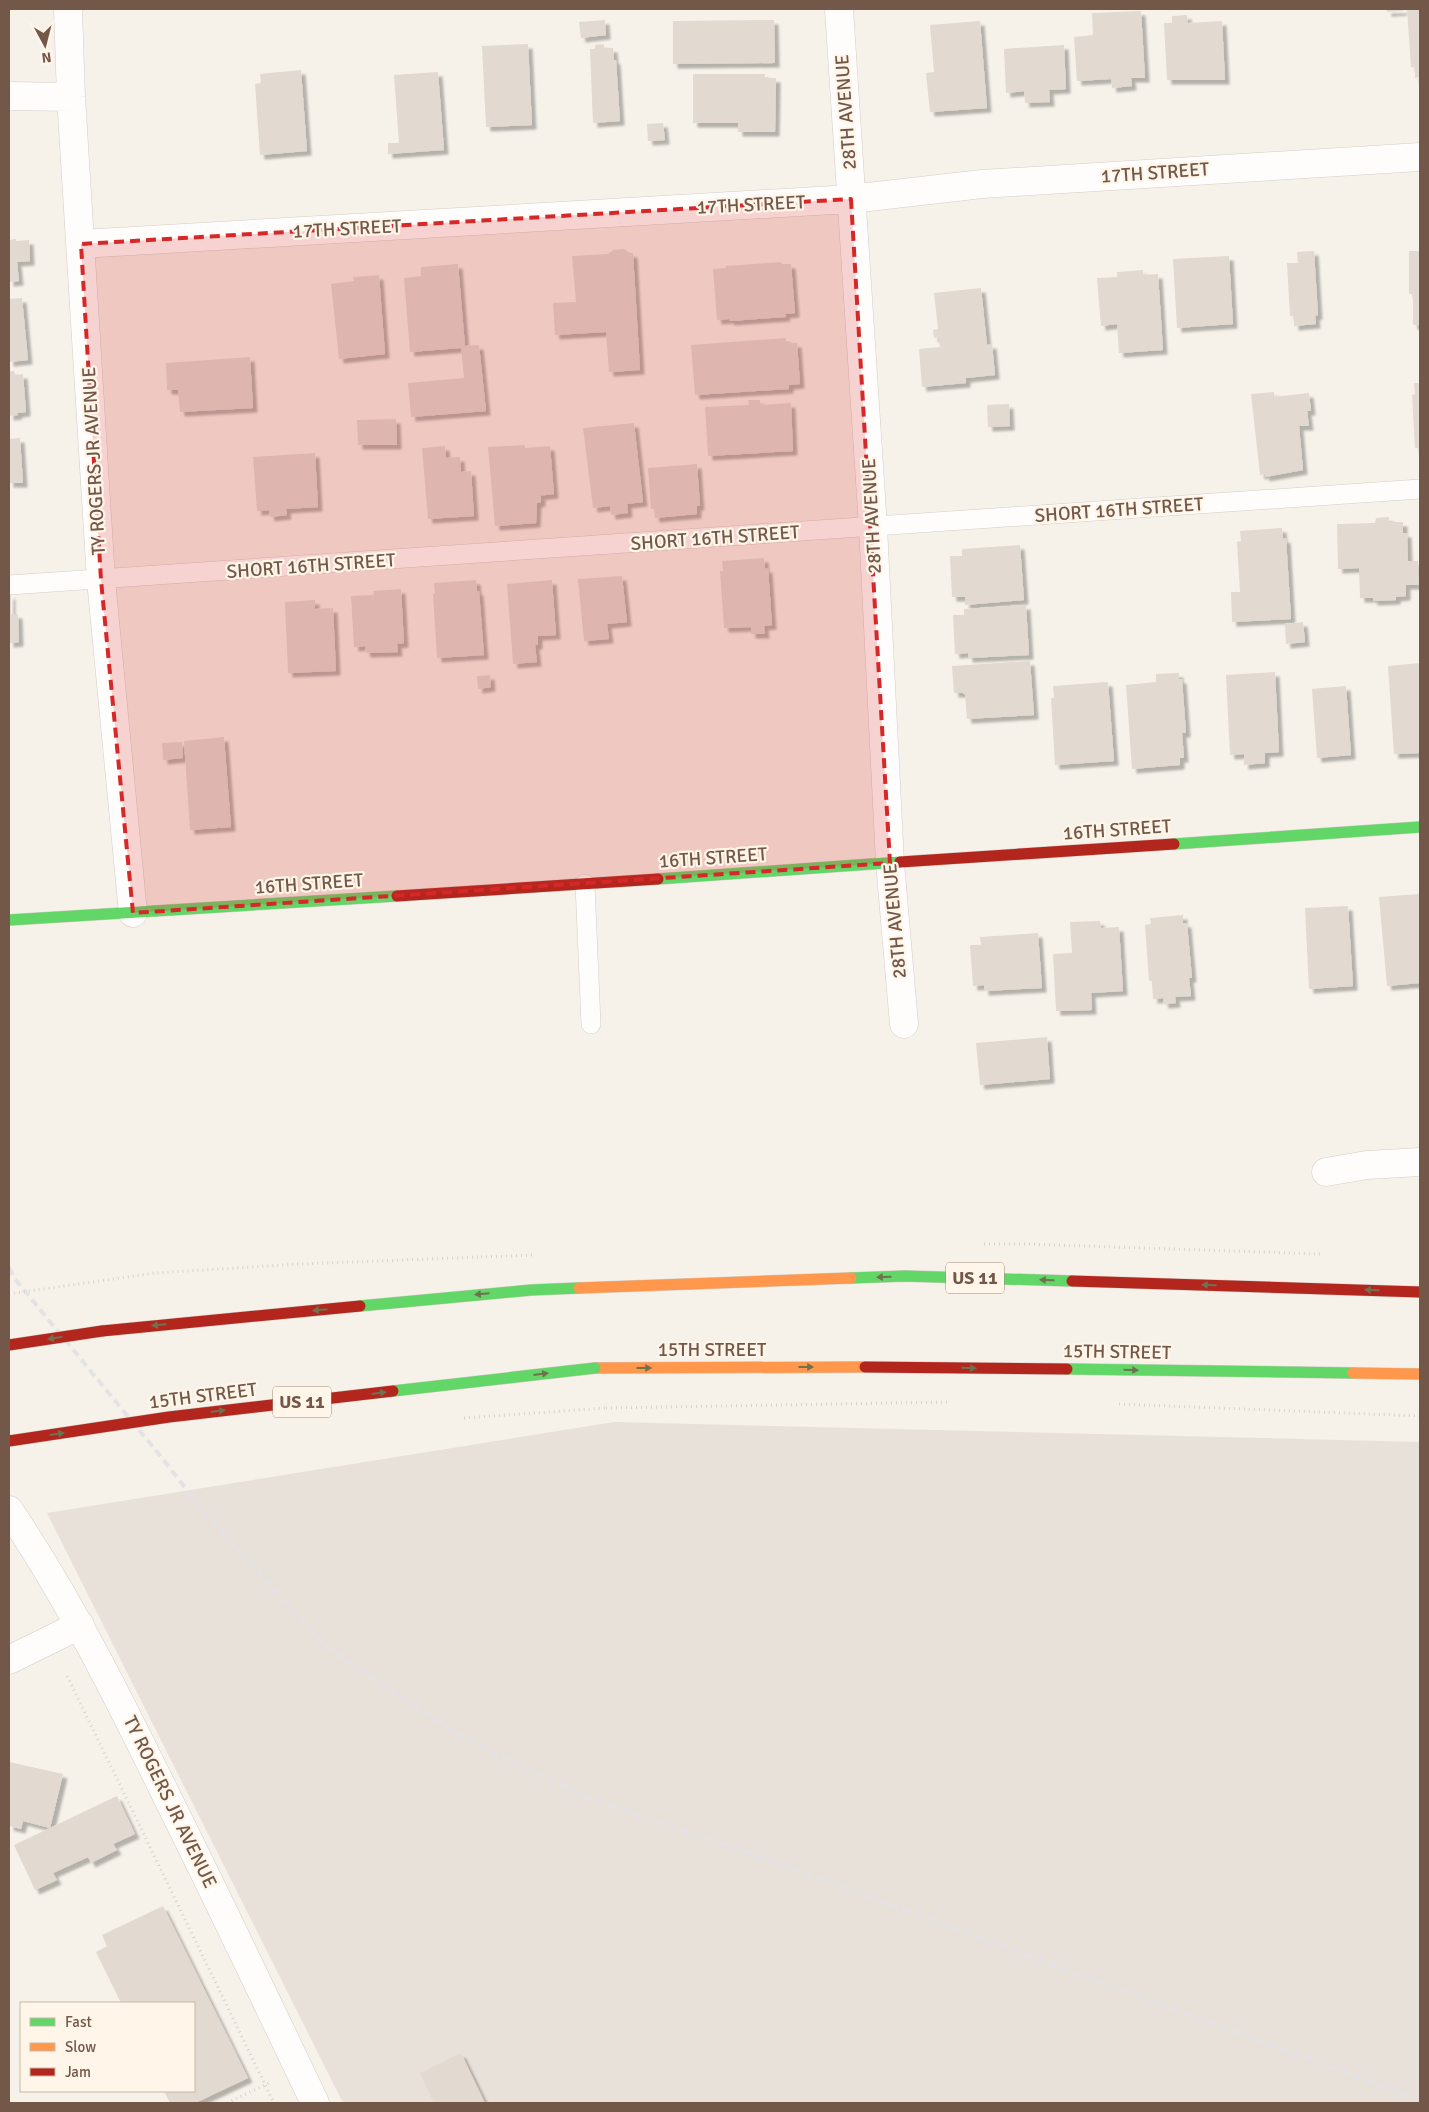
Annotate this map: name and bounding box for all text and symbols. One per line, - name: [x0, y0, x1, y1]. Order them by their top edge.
- north arrow: [20, 20, 70, 70]
- text: N: [41, 48, 52, 66]
- street label: 28TH AVENUE: [830, 54, 862, 170]
- street label: 17TH STREET: [1100, 157, 1211, 189]
- street label: 17TH STREET: [696, 190, 806, 220]
- street label: 17TH STREET: [292, 214, 402, 244]
- street label: TY ROGERS JR AVENUE: [77, 366, 111, 556]
- street label: 28TH AVENUE: [857, 458, 887, 574]
- street label: SHORT 16TH STREET: [1034, 492, 1205, 528]
- street label: SHORT 16TH STREET: [630, 520, 801, 556]
- street label: SHORT 16TH STREET: [226, 548, 397, 584]
- street label: 16TH STREET: [1062, 814, 1173, 846]
- street label: 16TH STREET: [658, 842, 769, 874]
- street label: 28TH AVENUE: [878, 862, 912, 980]
- street label: 16TH STREET: [254, 868, 365, 900]
- road number: US 11: [946, 1262, 1004, 1294]
- one-way arrow: [876, 1273, 892, 1281]
- one-way arrow: [1038, 1276, 1054, 1284]
- one-way arrow: [1201, 1281, 1217, 1289]
- one-way arrow: [1363, 1286, 1379, 1294]
- one-way arrow: [474, 1290, 490, 1298]
- one-way arrow: [312, 1306, 328, 1314]
- one-way arrow: [150, 1321, 166, 1329]
- one-way arrow: [47, 1334, 63, 1342]
- street label: 15TH STREET: [658, 1338, 767, 1362]
- street label: 15TH STREET: [1063, 1339, 1172, 1365]
- one-way arrow: [799, 1363, 815, 1371]
- one-way arrow: [636, 1364, 652, 1372]
- one-way arrow: [961, 1364, 977, 1372]
- one-way arrow: [1124, 1366, 1140, 1374]
- one-way arrow: [533, 1370, 549, 1378]
- street label: 15TH STREET: [148, 1377, 259, 1415]
- road number: US 11: [273, 1386, 331, 1418]
- one-way arrow: [372, 1389, 388, 1397]
- one-way arrow: [210, 1407, 226, 1415]
- one-way arrow: [49, 1429, 65, 1437]
- street label: TY ROGERS JR AVENUE: [118, 1712, 222, 1892]
- legend: [20, 2002, 195, 2092]
- text: Fast: [65, 2013, 92, 2031]
- text: Slow: [65, 2038, 96, 2056]
- text: Jam: [65, 2063, 91, 2081]

